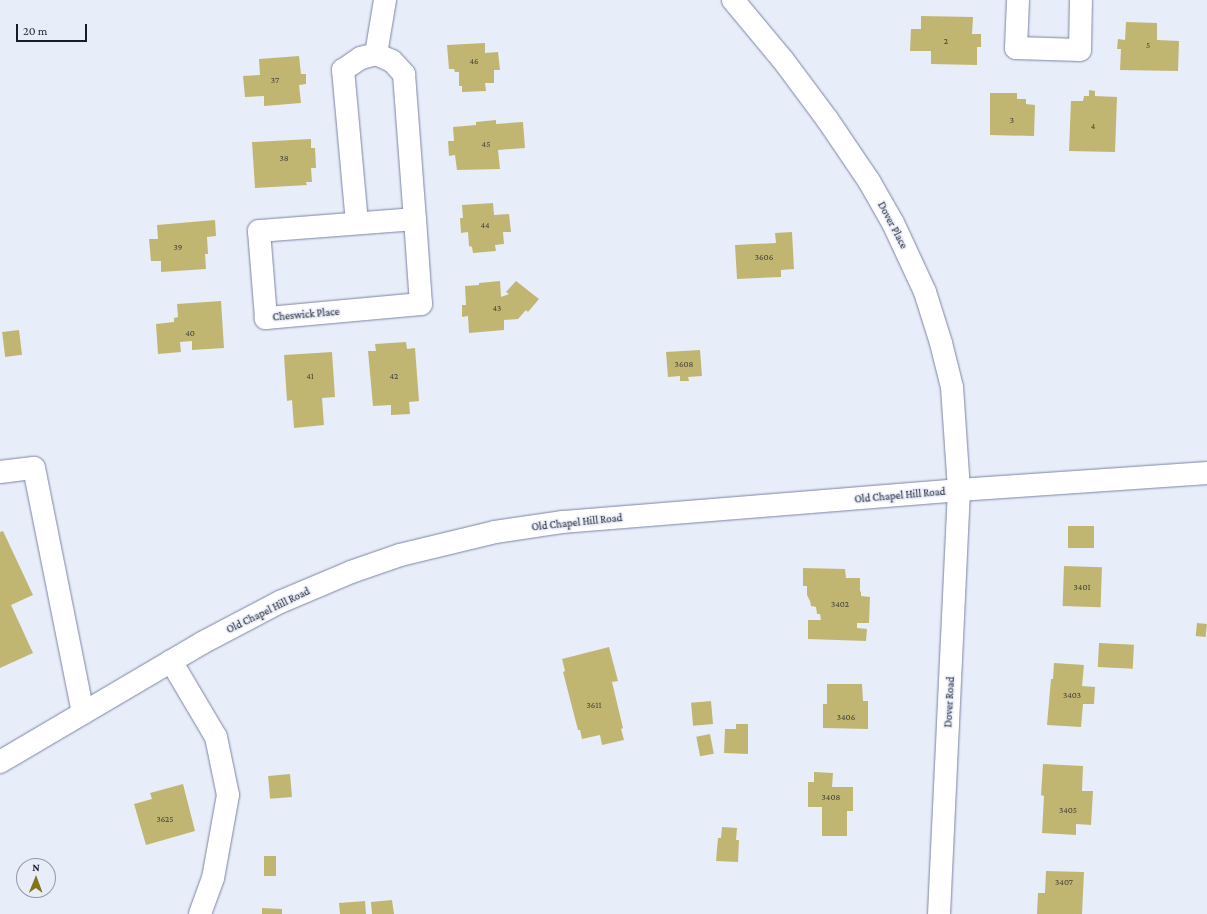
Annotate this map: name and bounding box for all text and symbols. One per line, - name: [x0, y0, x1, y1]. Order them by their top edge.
- scale bar: [18, 16, 89, 42]
- text: 20 m: [23, 24, 47, 38]
- house number: 2: [944, 36, 948, 46]
- house number: 5: [1146, 40, 1150, 50]
- house number: 46: [469, 56, 479, 66]
- house number: 37: [271, 75, 279, 85]
- house number: 3: [1010, 115, 1014, 125]
- house number: 4: [1091, 121, 1095, 131]
- house number: 45: [482, 139, 490, 149]
- house number: 38: [279, 153, 289, 163]
- street label: Dover Place: [875, 199, 911, 251]
- house number: 44: [480, 220, 490, 230]
- house number: 39: [174, 242, 182, 252]
- house number: 3606: [755, 252, 773, 262]
- house number: 43: [493, 303, 501, 313]
- street label: Cheswick Place: [272, 304, 340, 324]
- house number: 40: [185, 328, 195, 338]
- house number: 3608: [675, 359, 693, 369]
- house number: 41: [306, 371, 314, 381]
- house number: 42: [390, 371, 398, 381]
- street label: Old Chapel Hill Road: [854, 484, 946, 506]
- street label: Old Chapel Hill Road: [531, 511, 623, 533]
- house number: 3401: [1074, 582, 1090, 592]
- street label: Old Chapel Hill Road: [224, 584, 312, 636]
- house number: 3402: [831, 599, 849, 609]
- street label: Dover Road: [941, 676, 957, 728]
- house number: 3403: [1063, 690, 1081, 700]
- house number: 3611: [587, 700, 601, 710]
- house number: 3406: [837, 712, 855, 722]
- house number: 3408: [822, 792, 840, 802]
- house number: 3405: [1059, 805, 1077, 815]
- house number: 3625: [156, 814, 174, 824]
- north arrow: [16, 858, 56, 898]
- text: N: [32, 861, 40, 873]
- house number: 3407: [1055, 877, 1073, 887]

